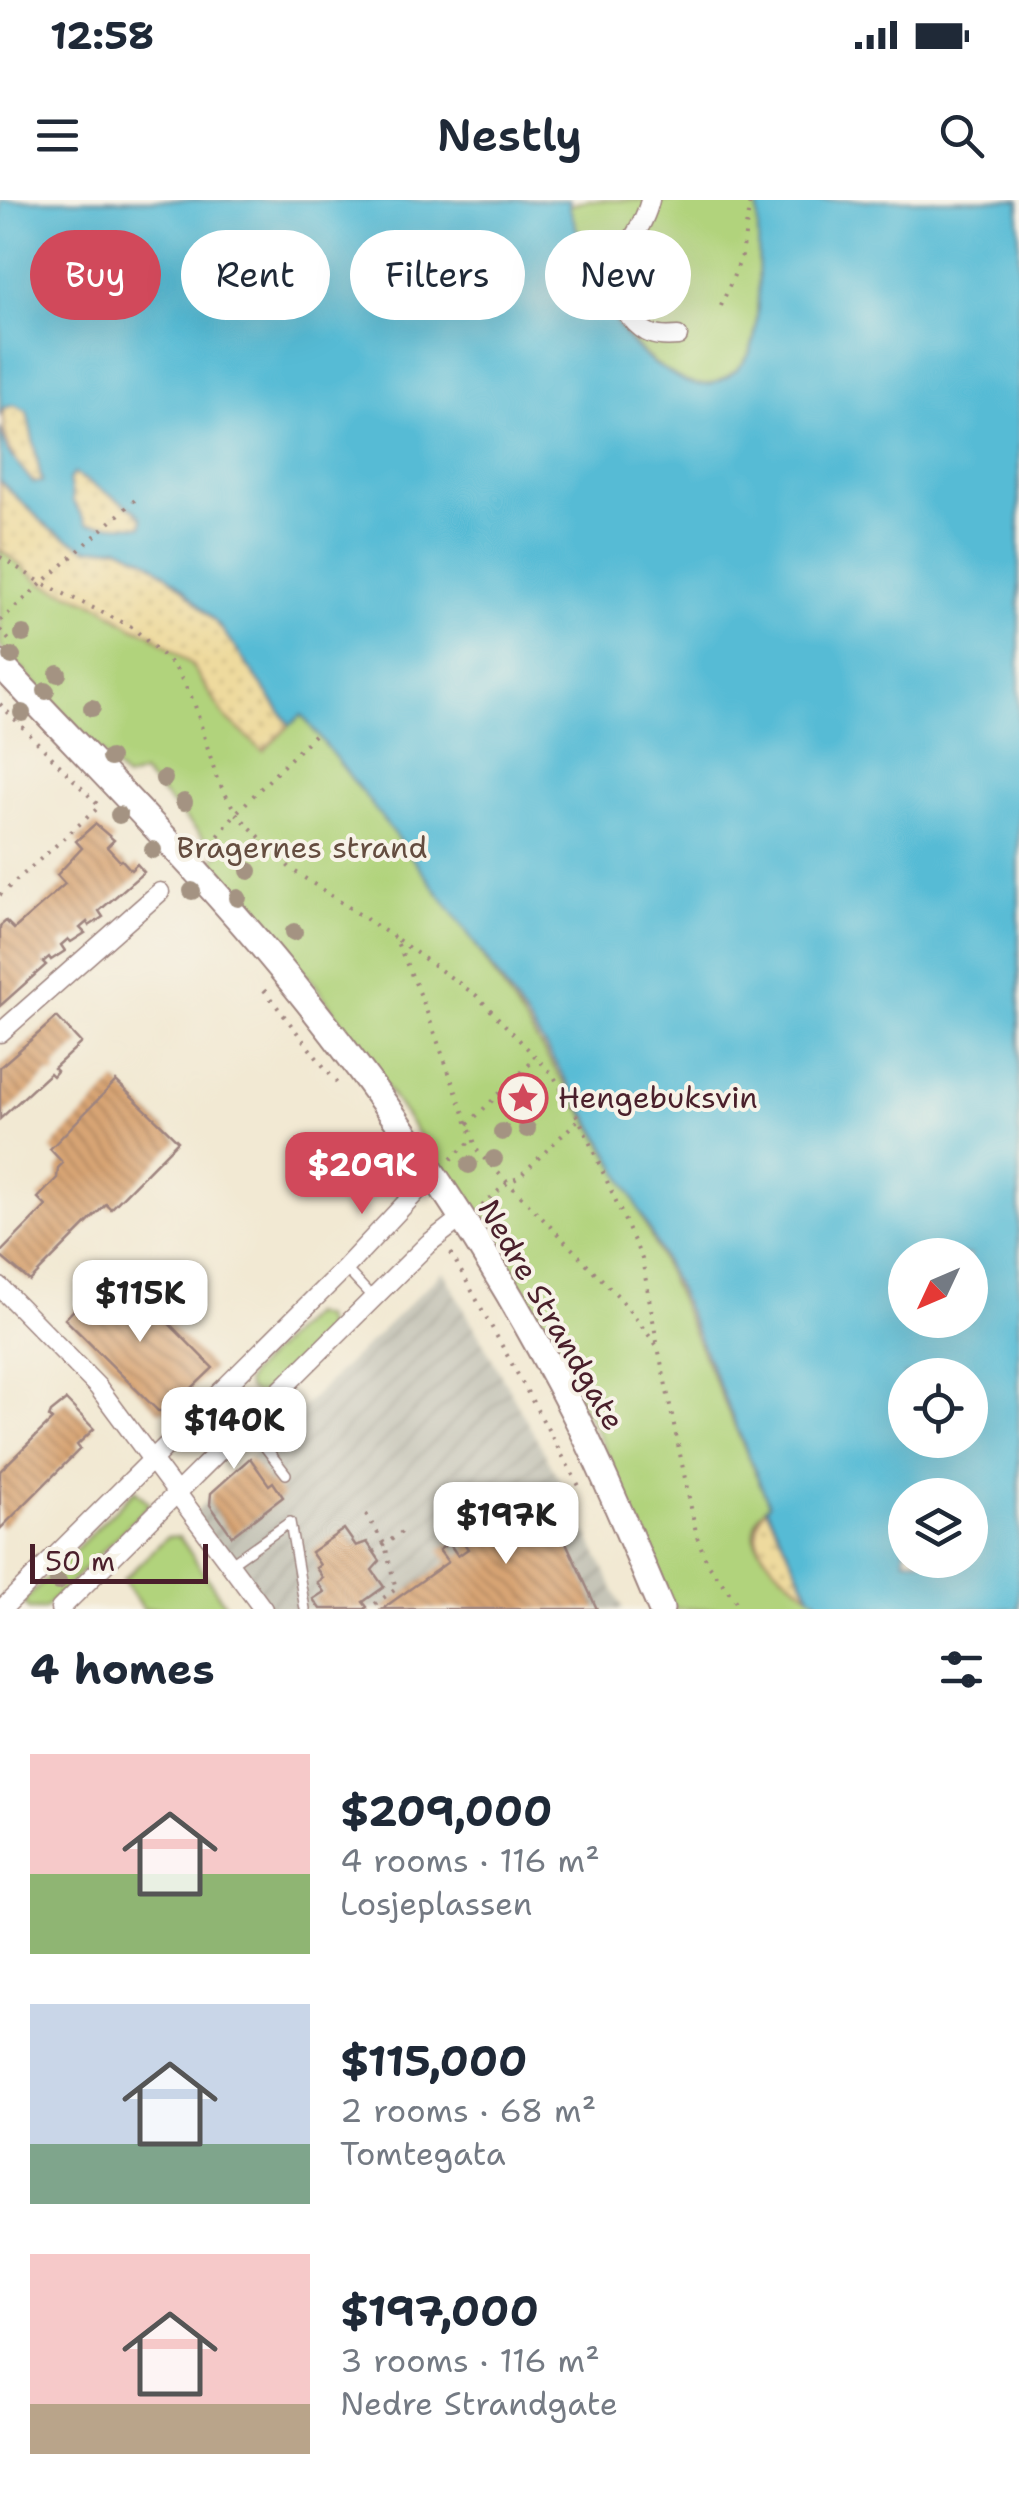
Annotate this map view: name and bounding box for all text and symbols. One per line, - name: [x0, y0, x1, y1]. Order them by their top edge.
- text: 12:58: [50, 10, 154, 61]
- text: Nestly: [437, 105, 582, 165]
- icon: menu: [30, 108, 85, 163]
- icon: search: [934, 108, 989, 163]
- chip: Buy: [30, 230, 161, 320]
- chip: Rent: [181, 230, 330, 320]
- chip: Filters: [350, 230, 525, 320]
- chip: New: [545, 230, 691, 320]
- park label: Bragernes strand: [177, 827, 427, 868]
- place icon: Hengebuksvin: [497, 1072, 549, 1124]
- place label: Hengebuksvin: [558, 1077, 758, 1118]
- pin: $209K: [292, 1132, 432, 1217]
- text: $209K: [307, 1143, 417, 1186]
- street label: Nedre Strandgate: [469, 1192, 634, 1438]
- north arrow: [888, 1238, 988, 1338]
- map controls: [888, 1238, 988, 1578]
- pin: $115K: [70, 1260, 210, 1345]
- text: $115K: [95, 1271, 185, 1314]
- button: locate: [888, 1358, 988, 1458]
- pin: $140K: [164, 1387, 304, 1472]
- text: $140K: [183, 1398, 285, 1441]
- button: layers: [888, 1478, 988, 1578]
- pin: $197K: [436, 1482, 576, 1567]
- text: $197K: [456, 1493, 556, 1536]
- scale bar: [30, 1539, 208, 1584]
- text: 50 m: [45, 1542, 115, 1580]
- text: 4 homes: [30, 1641, 215, 1697]
- icon: filters: [934, 1642, 989, 1697]
- text: $209,000: [340, 1783, 553, 1839]
- icon: home: [110, 1794, 230, 1914]
- text: 4 rooms · 116 m²: [340, 1839, 600, 1882]
- text: Losjeplassen: [340, 1882, 532, 1925]
- text: $115,000: [340, 2033, 527, 2089]
- icon: home: [110, 2044, 230, 2164]
- text: 2 rooms · 68 m²: [340, 2089, 596, 2132]
- text: Tomtegata: [340, 2132, 506, 2175]
- text: $197,000: [340, 2283, 539, 2339]
- icon: home: [110, 2294, 230, 2414]
- text: 3 rooms · 116 m²: [340, 2339, 600, 2382]
- text: Nedre Strandgate: [340, 2382, 618, 2425]

